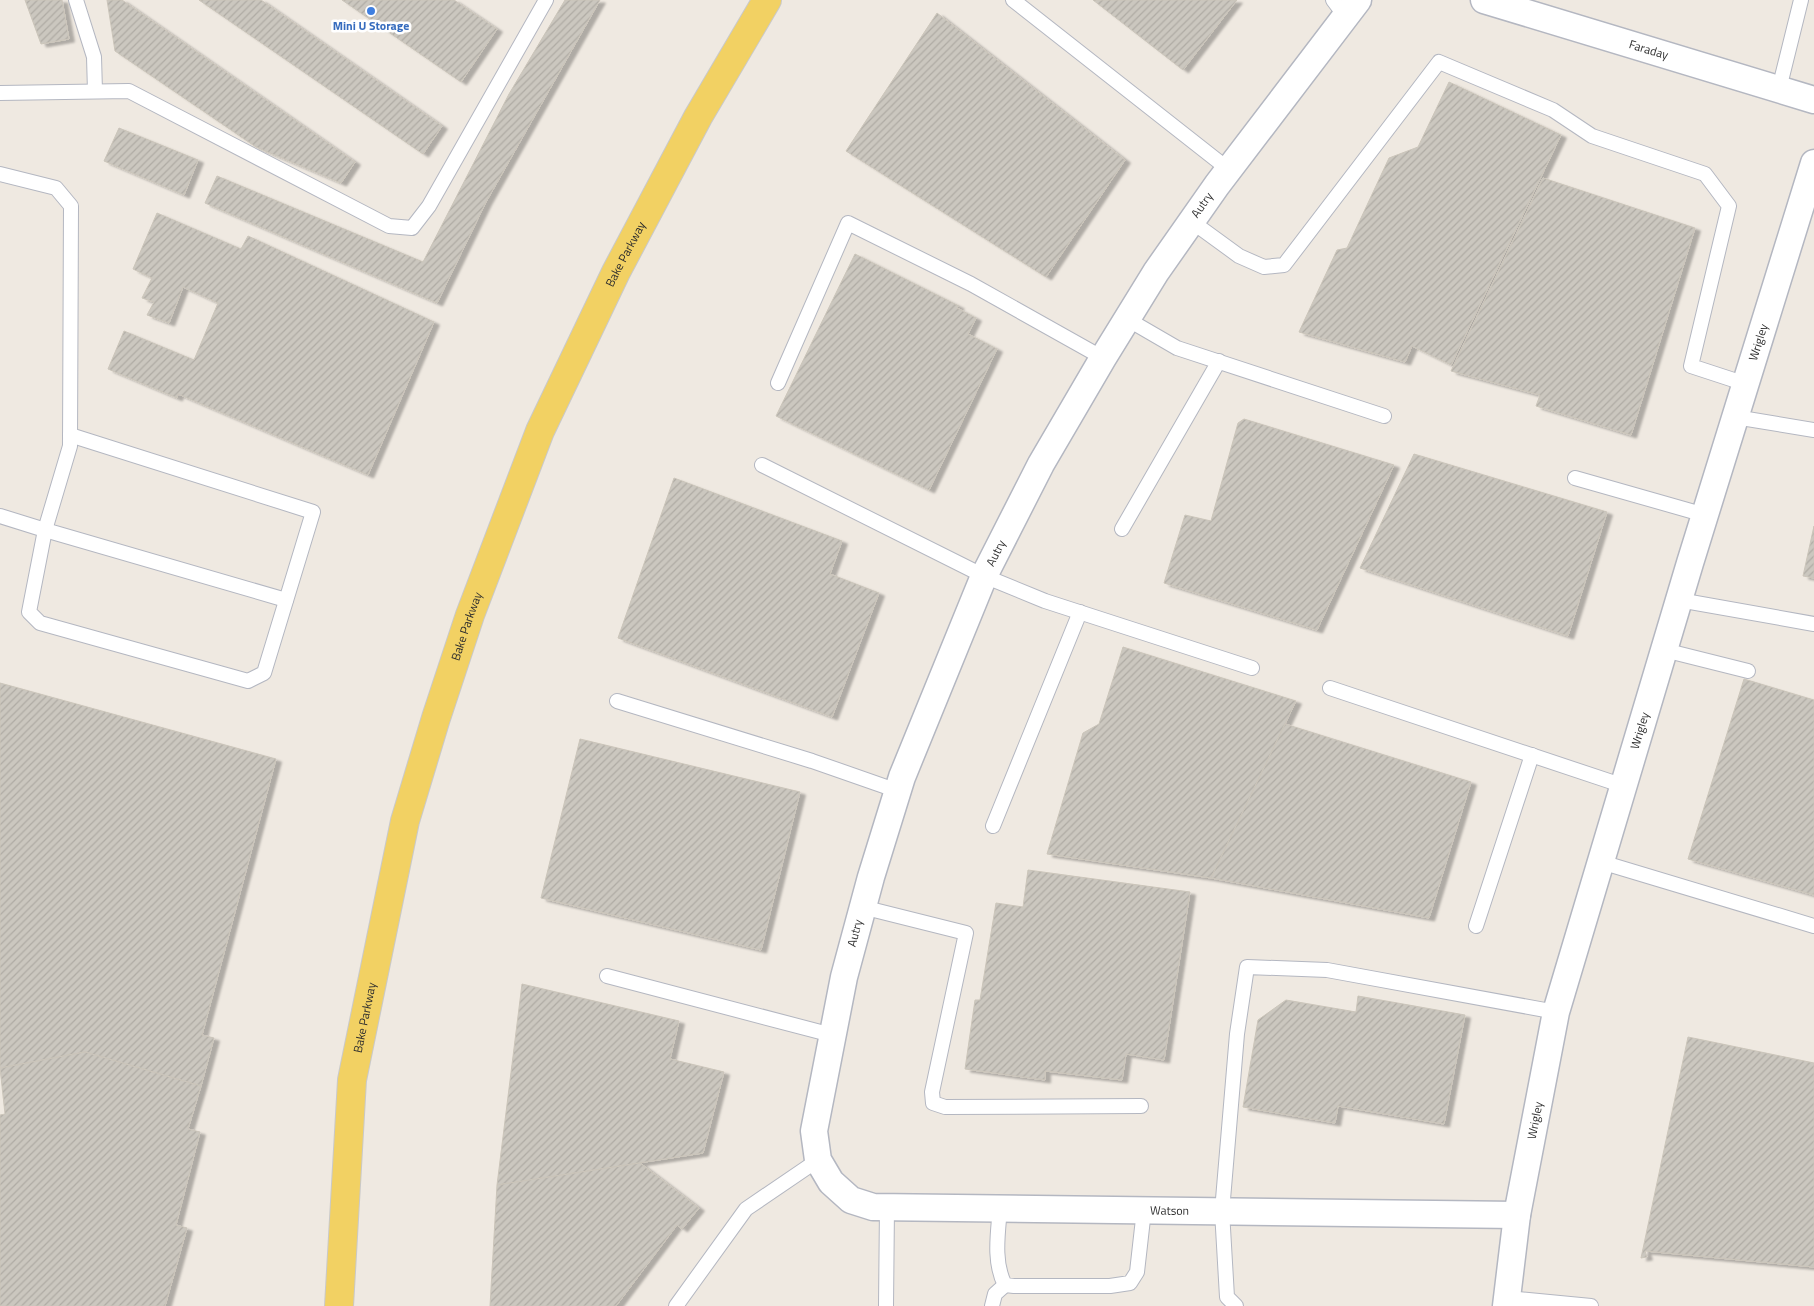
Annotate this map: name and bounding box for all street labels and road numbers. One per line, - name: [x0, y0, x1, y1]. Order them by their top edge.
- street label: Faraday: [1627, 34, 1671, 64]
- street label: Autry: [1186, 188, 1217, 222]
- street label: Bake Parkway: [600, 218, 650, 290]
- street label: Wrigley: [1743, 321, 1773, 363]
- street label: Autry: [981, 536, 1010, 569]
- street label: Bake Parkway: [446, 589, 487, 663]
- street label: Wrigley: [1625, 709, 1654, 751]
- street label: Autry: [842, 917, 867, 949]
- street label: Bake Parkway: [348, 980, 381, 1055]
- street label: Wrigley: [1522, 1100, 1548, 1141]
- street label: Watson: [1150, 1200, 1189, 1220]

